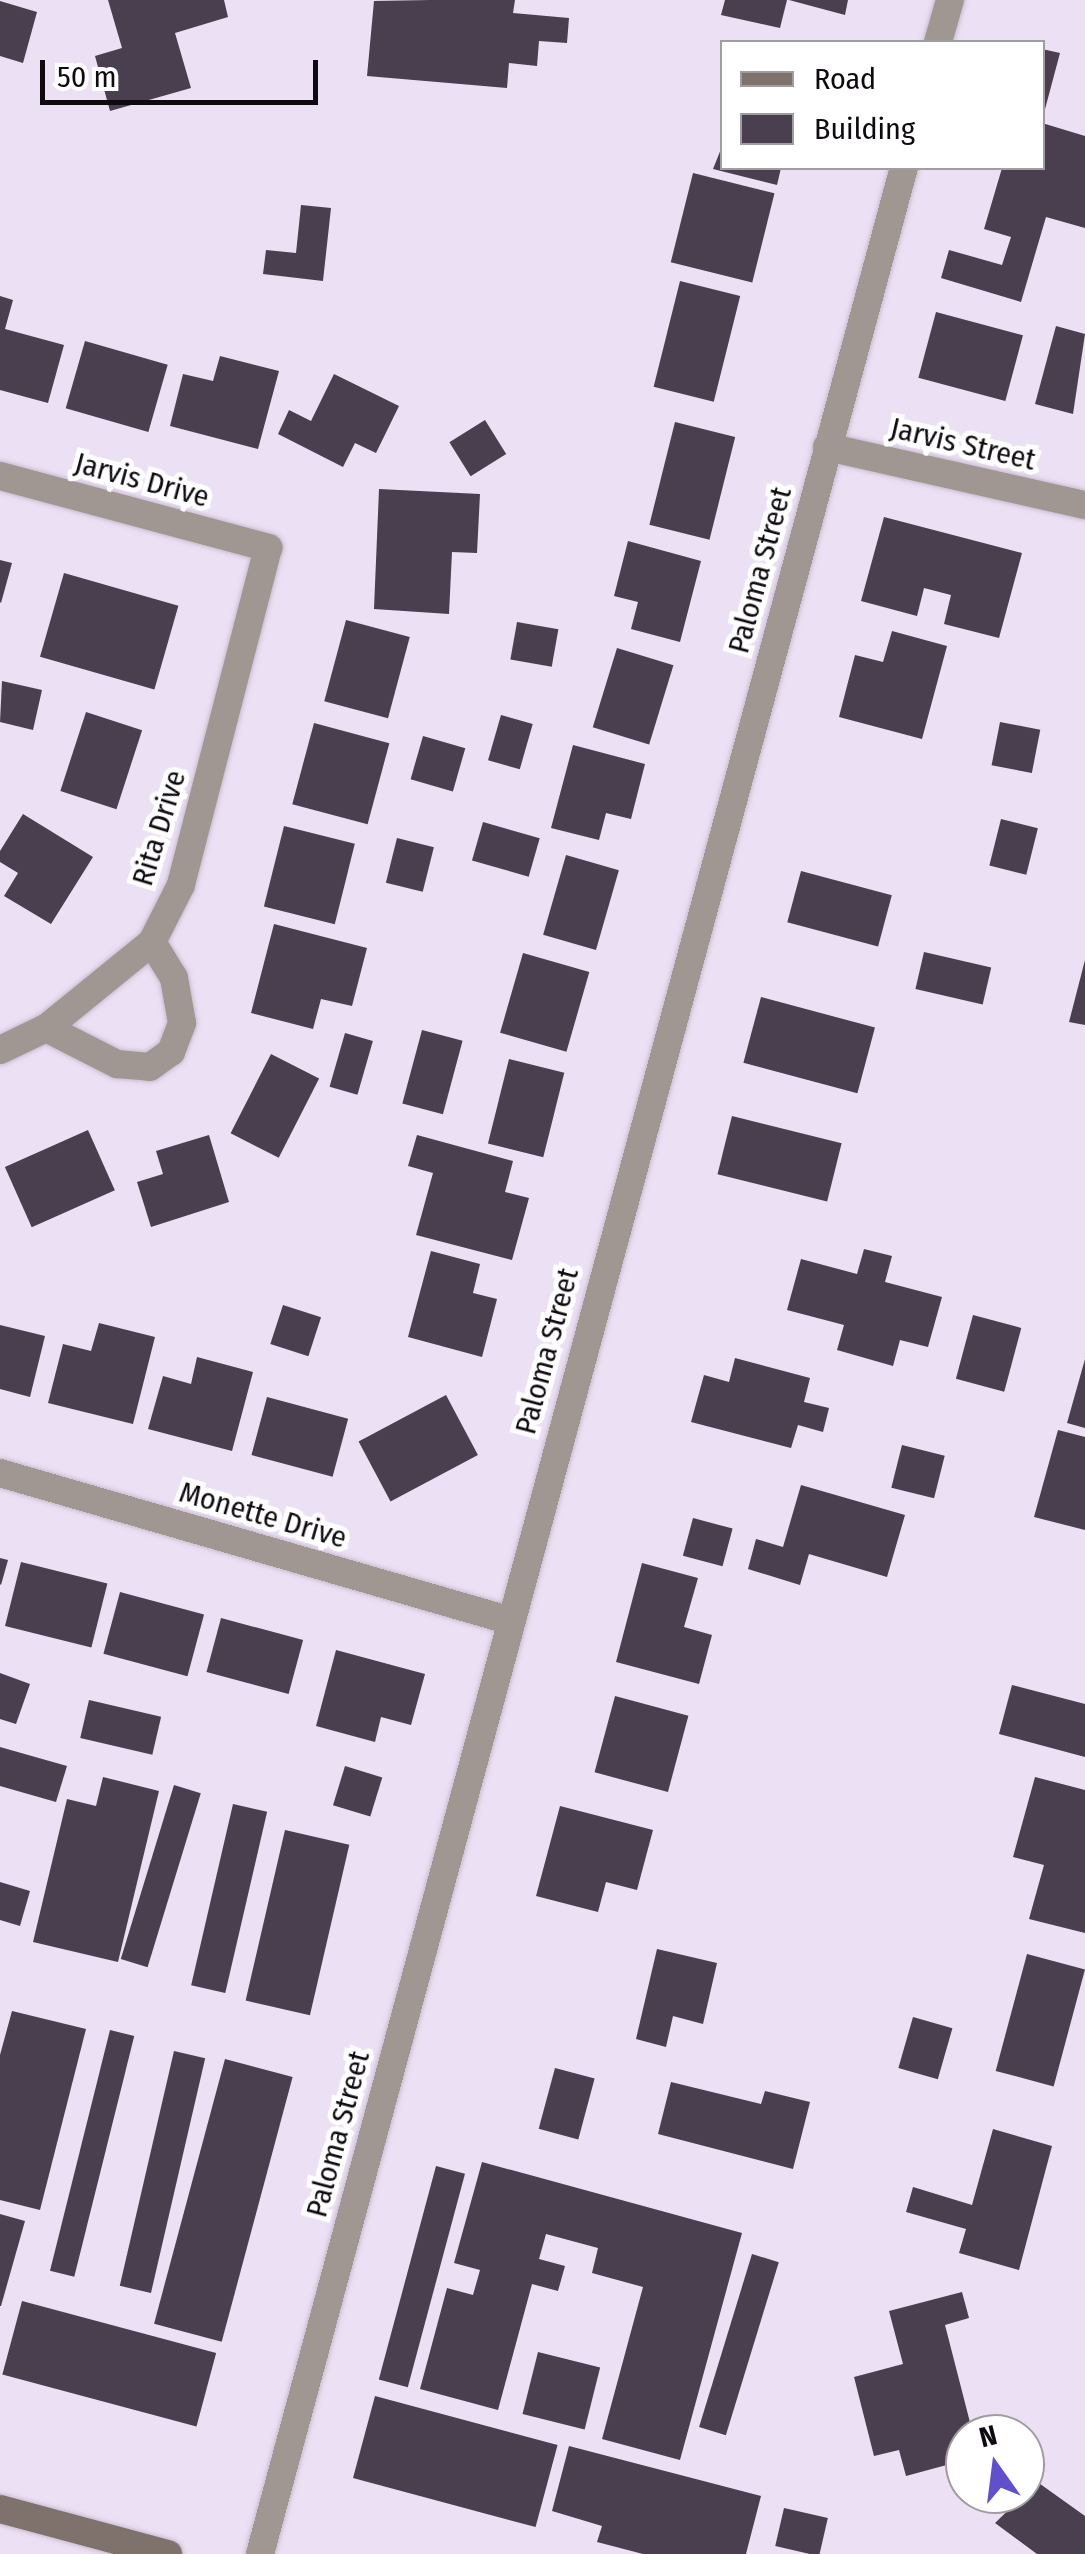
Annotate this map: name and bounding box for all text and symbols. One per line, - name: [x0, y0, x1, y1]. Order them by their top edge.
- scale bar: [45, 40, 322, 102]
- legend: [720, 40, 1045, 170]
- text: 50 m: [57, 59, 117, 95]
- text: Road: [814, 61, 876, 97]
- text: Building: [814, 111, 915, 147]
- street label: Jarvis Street: [887, 410, 1039, 478]
- street label: Jarvis Drive: [71, 445, 213, 515]
- street label: Paloma Street: [721, 483, 799, 657]
- street label: Rita Drive: [124, 766, 194, 890]
- street label: Paloma Street: [508, 1264, 586, 1438]
- street label: Monette Drive: [175, 1474, 351, 1556]
- street label: Paloma Street: [299, 2047, 377, 2221]
- north arrow: [945, 2414, 1045, 2514]
- text: N: [976, 2418, 1000, 2454]

